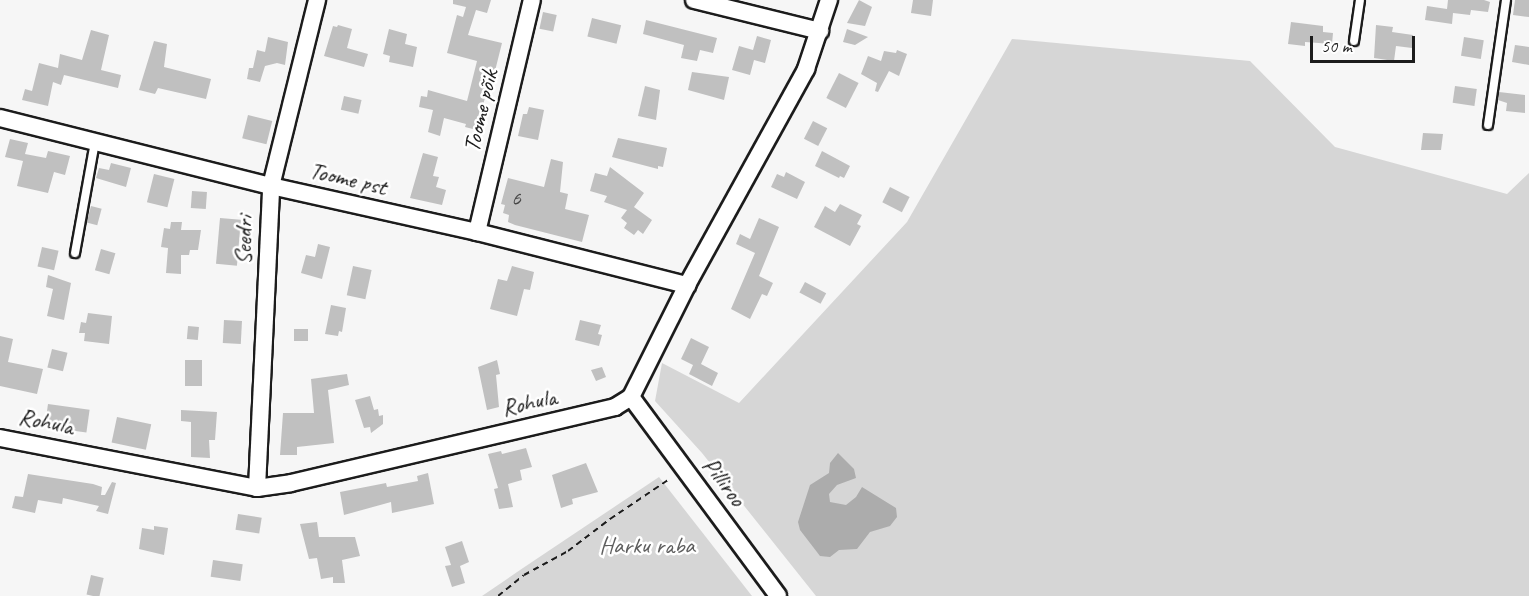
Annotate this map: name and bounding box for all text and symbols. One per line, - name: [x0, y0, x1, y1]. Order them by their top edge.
- scale bar: [1313, 24, 1418, 62]
- text: 50 m: [1321, 35, 1352, 57]
- street label: Toome põik: [458, 67, 504, 155]
- street label: Toome pst: [307, 156, 389, 202]
- house number: 6: [511, 185, 521, 211]
- street label: Seedri: [228, 215, 260, 265]
- street label: Rohula: [499, 383, 559, 423]
- street label: Rohula: [16, 403, 76, 441]
- street label: Pilliroo: [696, 452, 752, 512]
- park label: Harku raba: [599, 532, 695, 560]

